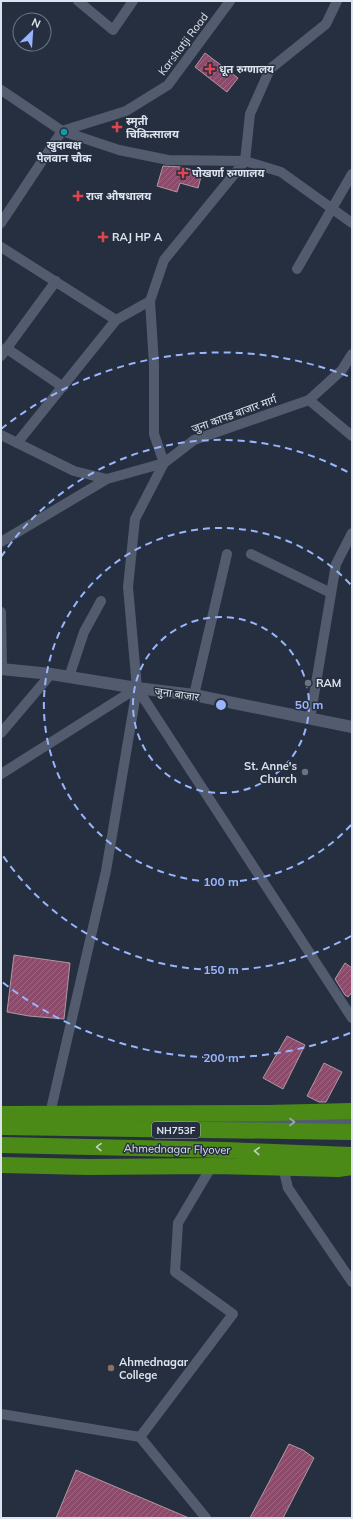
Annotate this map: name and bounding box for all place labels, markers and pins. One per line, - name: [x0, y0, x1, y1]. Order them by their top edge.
- place label: धूत रुग्णालय: [219, 62, 275, 77]
- marker: धूत रुग्णालय: [204, 63, 216, 75]
- place label: स्मृती चिकित्सालय: [126, 114, 180, 141]
- marker: स्मृती चिकित्सालय: [111, 121, 123, 133]
- marker: खुदाबक्ष पैलवान चौक: [59, 127, 69, 137]
- place label: खुदाबक्ष पैलवान चौक: [37, 138, 92, 165]
- place label: पोखर्णा रुग्णालय: [192, 166, 265, 180]
- marker: पोखर्णा रुग्णालय: [177, 167, 189, 179]
- place label: राज औषधालय: [86, 189, 152, 203]
- marker: राज औषधालय: [73, 191, 83, 201]
- place label: RAJ HP A: [112, 230, 163, 244]
- marker: RAJ HP A: [97, 231, 109, 243]
- place label: RAM: [316, 676, 341, 690]
- marker: RAM: [303, 678, 313, 688]
- centre of rings: [214, 698, 228, 712]
- place label: St. Anne's Church: [244, 759, 297, 786]
- marker: St. Anne's Church: [300, 767, 310, 777]
- place label: Ahmednagar College: [119, 1355, 189, 1382]
- marker: Ahmednagar College: [106, 1363, 116, 1373]

